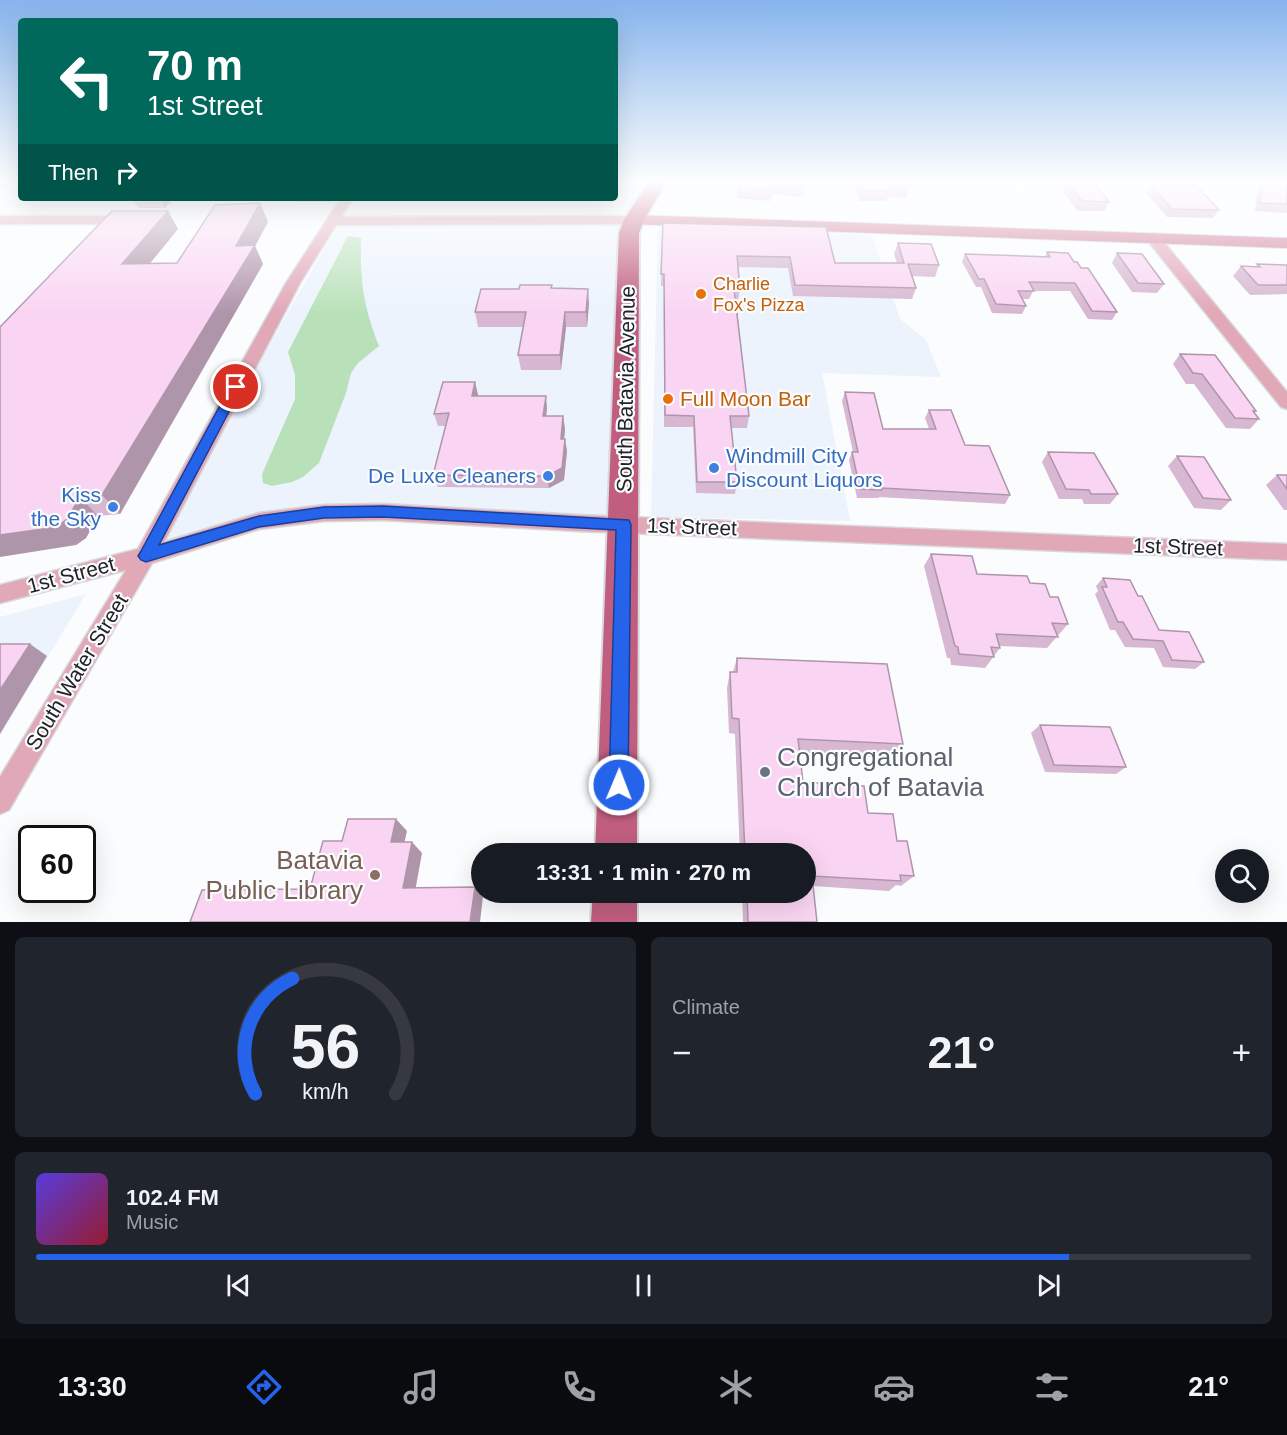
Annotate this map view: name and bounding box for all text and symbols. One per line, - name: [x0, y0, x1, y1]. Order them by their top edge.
- icon: left: [48, 42, 126, 120]
- text: 70 m: [147, 42, 243, 89]
- text: 1st Street: [147, 91, 263, 121]
- icon: right: [110, 156, 143, 189]
- text: Then: [48, 160, 98, 185]
- place label: Charlie Fox's Pizza: [713, 274, 805, 315]
- street label: South Batavia Avenue: [612, 286, 639, 492]
- marker: Charlie Fox's Pizza: [694, 287, 708, 301]
- pin: [210, 361, 261, 412]
- icon: arrive: [219, 370, 252, 403]
- place label: Full Moon Bar: [680, 387, 811, 410]
- marker: Full Moon Bar: [661, 392, 675, 406]
- place label: Windmill City Discount Liquors: [726, 444, 882, 491]
- marker: Windmill City Discount Liquors: [707, 461, 721, 475]
- place label: De Luxe Cleaners: [368, 464, 536, 487]
- marker: De Luxe Cleaners: [541, 469, 555, 483]
- place label: Kiss the Sky: [31, 483, 101, 530]
- marker: Kiss the Sky: [106, 500, 120, 514]
- street label: 1st Street: [647, 513, 737, 540]
- street label: 1st Street: [1133, 533, 1223, 560]
- street label: 1st Street: [24, 552, 117, 597]
- street label: South Water Street: [21, 589, 132, 754]
- place label: Congregational Church of Batavia: [777, 742, 984, 802]
- position arrow: [587, 753, 651, 817]
- marker: Congregational Church of Batavia: [758, 765, 772, 779]
- speed limit sign: 60: [18, 825, 96, 903]
- place label: Batavia Public Library: [205, 845, 364, 905]
- map controls: [1215, 849, 1269, 903]
- button: search: [1215, 849, 1269, 903]
- text: 13:31 · 1 min · 270 m: [536, 860, 751, 885]
- marker: Batavia Public Library: [368, 868, 382, 882]
- text: Climate: [672, 996, 740, 1018]
- text: 56: [291, 1012, 360, 1081]
- text: 21°: [927, 1027, 996, 1078]
- text: −: [672, 1034, 691, 1071]
- text: +: [1232, 1034, 1251, 1071]
- text: km/h: [302, 1080, 349, 1104]
- text: 102.4 FM: [126, 1185, 219, 1210]
- text: Music: [126, 1211, 178, 1233]
- icon: previous: [222, 1269, 255, 1302]
- icon: pause: [627, 1269, 660, 1302]
- icon: next: [1032, 1269, 1065, 1302]
- icon: directions: [243, 1366, 285, 1408]
- icon: music: [400, 1366, 442, 1408]
- icon: phone: [558, 1366, 600, 1408]
- icon: climate: [715, 1366, 757, 1408]
- icon: car: [873, 1366, 915, 1408]
- icon: filters: [1031, 1366, 1073, 1408]
- text: 13:30: [58, 1372, 127, 1402]
- text: 21°: [1188, 1372, 1229, 1402]

